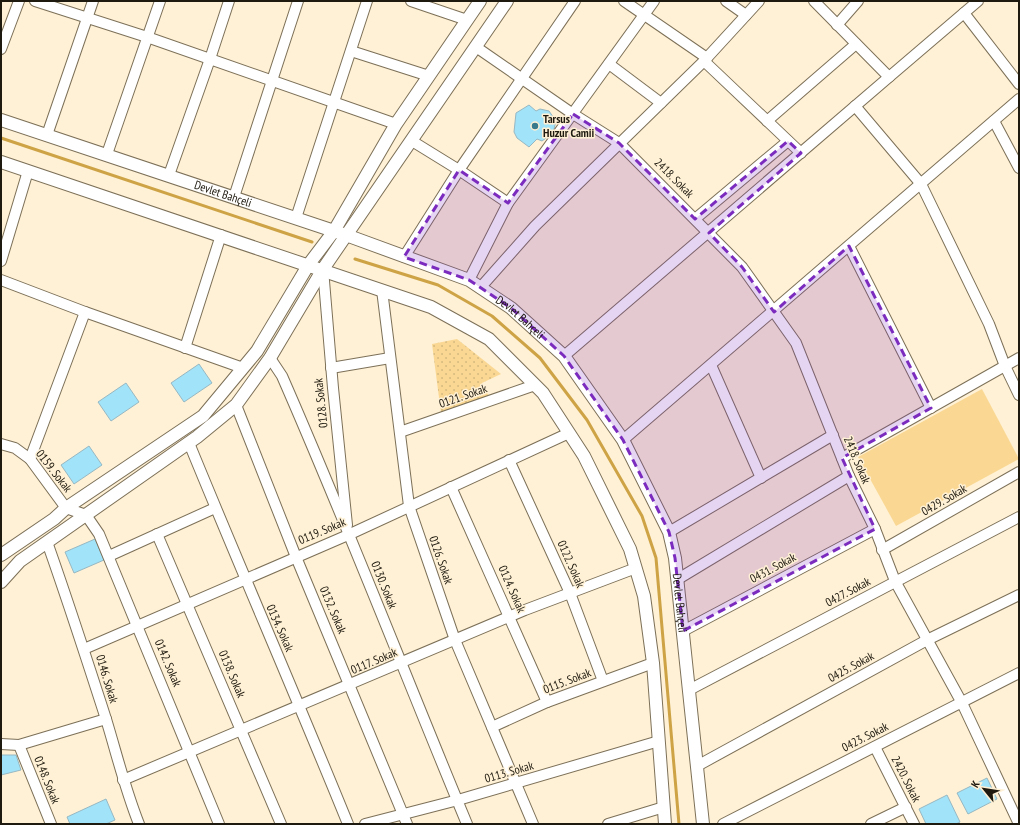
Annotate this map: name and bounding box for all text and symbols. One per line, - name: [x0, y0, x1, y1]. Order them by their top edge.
- place label: Tarsus Huzur Camii: [543, 111, 595, 140]
- marker: Tarsus Huzur Camii: [530, 121, 540, 131]
- street label: 2418. Sokak: [651, 155, 698, 201]
- street label: Devlet Bahçeli: [193, 177, 254, 210]
- street label: Devlet Bahçeli: [493, 292, 548, 342]
- street label: 0128. Sokak: [310, 377, 331, 429]
- street label: 0121. Sokak: [437, 380, 489, 411]
- street label: 2418. Sokak: [841, 434, 874, 486]
- street label: 0159. Sokak: [33, 446, 76, 495]
- street label: 0429. Sokak: [918, 480, 969, 519]
- street label: 0119. Sokak: [296, 514, 348, 547]
- street label: 0126. Sokak: [426, 534, 457, 586]
- street label: 0122. Sokak: [554, 538, 589, 590]
- street label: 0431. Sokak: [747, 549, 799, 586]
- street label: 0130. Sokak: [368, 559, 401, 611]
- street label: 0124. Sokak: [495, 563, 530, 615]
- street label: Devlet Bahçeli: [670, 572, 691, 633]
- street label: 0427. Sokak: [823, 573, 873, 610]
- street label: 0132. Sokak: [317, 584, 350, 636]
- street label: 0134. Sokak: [263, 602, 298, 654]
- street label: 0142. Sokak: [152, 637, 185, 689]
- street label: 0117. Sokak: [348, 644, 400, 677]
- street label: 0138. Sokak: [216, 648, 249, 700]
- street label: 0425. Sokak: [825, 648, 877, 685]
- street label: 0146. Sokak: [93, 653, 122, 705]
- street label: 0115. Sokak: [541, 664, 593, 696]
- street label: 0423. Sokak: [839, 718, 891, 755]
- street label: 2420. Sokak: [888, 753, 925, 805]
- street label: 0148. Sokak: [31, 754, 64, 806]
- street label: 0113. Sokak: [483, 757, 535, 786]
- north arrow: [964, 769, 1004, 809]
- text: K: [968, 778, 983, 790]

